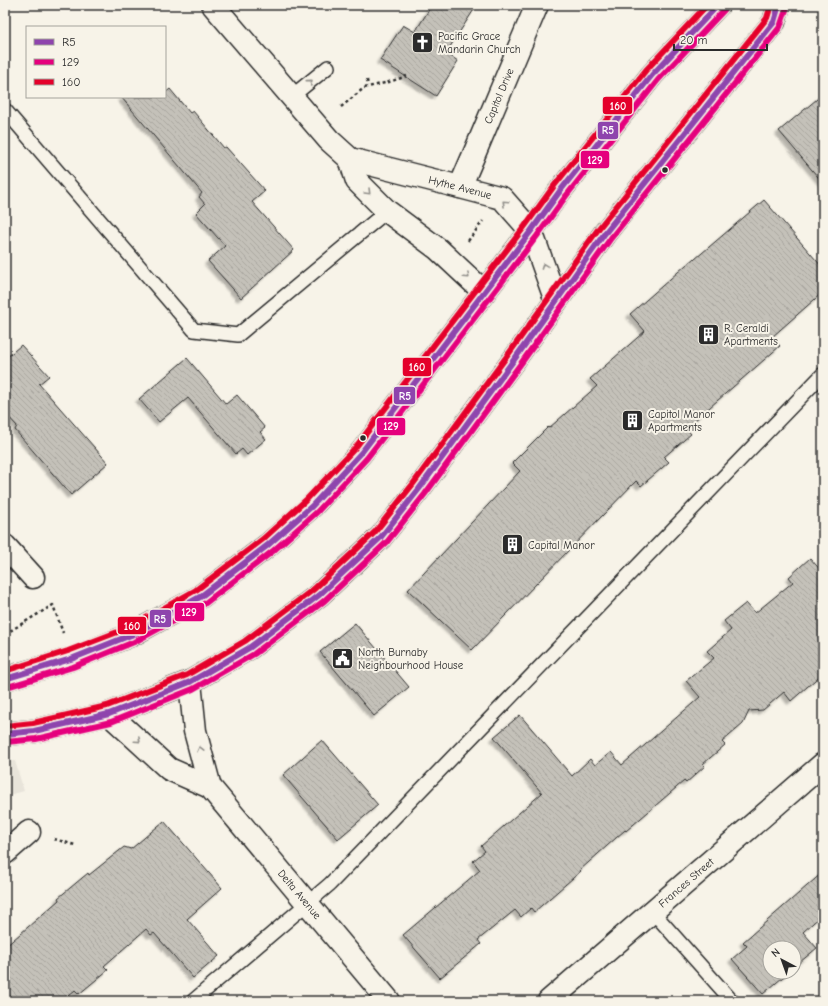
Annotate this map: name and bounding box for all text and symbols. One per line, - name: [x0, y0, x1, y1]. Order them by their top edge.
- legend: [26, 26, 166, 98]
- scale bar: [674, 26, 767, 52]
- church icon: Pacific Grace Mandarin Church: [409, 29, 435, 55]
- place label: Pacific Grace Mandarin Church: [438, 30, 521, 56]
- text: 20 m: [680, 33, 708, 47]
- text: R5: [62, 35, 76, 49]
- text: 129: [62, 55, 79, 69]
- street label: Capitol Drive: [482, 66, 517, 126]
- text: 160: [62, 75, 81, 89]
- one-way arrow: [305, 80, 312, 87]
- line badge: 160: [602, 96, 633, 115]
- text: 160: [610, 100, 626, 113]
- line badge: R5: [597, 121, 619, 140]
- text: R5: [602, 124, 614, 137]
- line badge: 129: [580, 150, 610, 169]
- text: 129: [587, 154, 603, 167]
- unlabelled marker: [660, 165, 670, 175]
- street label: Hythe Avenue: [427, 173, 493, 202]
- one-way arrow: [363, 187, 370, 195]
- one-way arrow: [502, 200, 510, 207]
- one-way arrow: [540, 263, 548, 270]
- one-way arrow: [462, 271, 469, 278]
- building icon: R. Ceraldi Apartments: [695, 321, 721, 347]
- place label: R. Ceraldi Apartments: [724, 322, 778, 348]
- line badge: 160: [402, 357, 432, 377]
- text: 160: [409, 361, 425, 374]
- line badge: R5: [393, 386, 416, 405]
- text: R5: [399, 390, 411, 403]
- building icon: Capitol Manor Apartments: [619, 407, 645, 433]
- place label: Capitol Manor Apartments: [648, 408, 715, 434]
- line badge: 129: [376, 417, 406, 436]
- text: 129: [383, 420, 399, 433]
- unlabelled marker: [358, 433, 368, 443]
- building icon: Capital Manor: [499, 532, 525, 558]
- place label: Capital Manor: [528, 539, 595, 552]
- line badge: 129: [174, 602, 205, 622]
- text: 129: [181, 606, 197, 619]
- line badge: R5: [149, 609, 172, 628]
- text: R5: [154, 613, 166, 626]
- line badge: 160: [117, 616, 147, 635]
- text: 160: [124, 620, 140, 633]
- public building icon: North Burnaby Neighbourhood House: [329, 645, 355, 671]
- place label: North Burnaby Neighbourhood House: [358, 646, 464, 672]
- one-way arrow: [133, 736, 141, 743]
- one-way arrow: [196, 746, 205, 753]
- street label: Frances Street: [656, 855, 717, 910]
- street label: Delta Avenue: [275, 867, 324, 922]
- north arrow: [762, 940, 802, 980]
- text: N: [769, 946, 783, 960]

